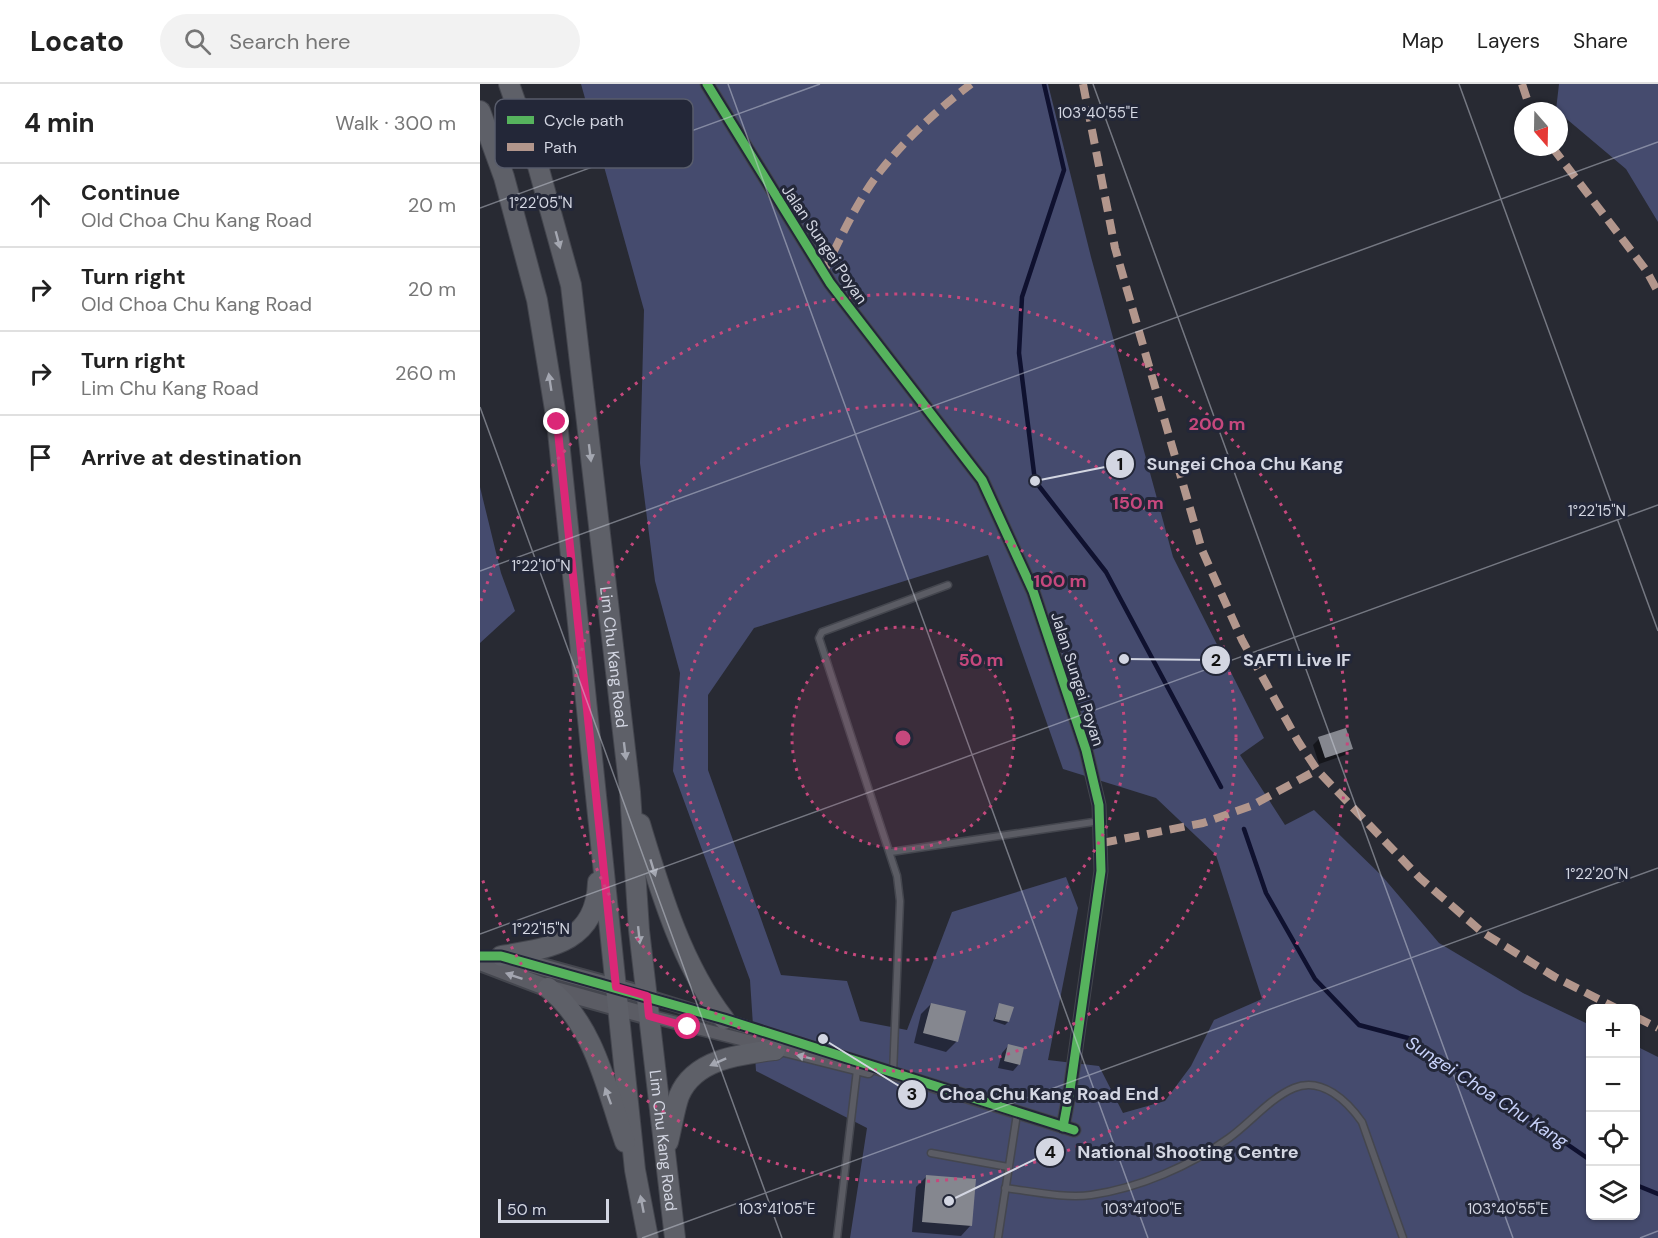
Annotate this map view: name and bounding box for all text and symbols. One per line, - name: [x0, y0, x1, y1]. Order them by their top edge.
- search box: [160, 14, 580, 68]
- text: Locato: [30, 23, 124, 60]
- icon: search: [181, 25, 214, 58]
- text: Search here: [229, 27, 351, 56]
- text: Map: [1402, 27, 1444, 55]
- text: Layers: [1477, 27, 1540, 55]
- text: Share: [1573, 27, 1628, 55]
- legend: [495, 99, 693, 168]
- north arrow: [1514, 102, 1568, 156]
- text: 103°40'55"E: [1057, 103, 1139, 123]
- text: 4 min: [24, 106, 95, 140]
- text: Walk · 300 m: [335, 110, 456, 136]
- text: Cycle path: [544, 110, 624, 131]
- text: Path: [544, 137, 577, 158]
- text: Continue: [81, 178, 180, 207]
- street label: Jalan Sungei Poyan: [777, 180, 872, 308]
- icon: ahead: [24, 189, 57, 222]
- text: 20 m: [408, 192, 456, 218]
- text: 1°22'05"N: [509, 193, 573, 213]
- text: Old Choa Chu Kang Road: [81, 207, 312, 233]
- one-way arrow: [554, 231, 564, 249]
- text: Turn right: [81, 262, 186, 291]
- icon: right: [24, 273, 57, 306]
- text: 20 m: [408, 276, 456, 302]
- text: Old Choa Chu Kang Road: [81, 291, 312, 317]
- text: Turn right: [81, 346, 186, 375]
- icon: right: [24, 357, 57, 390]
- text: 260 m: [395, 360, 456, 386]
- one-way arrow: [546, 372, 555, 391]
- text: Lim Chu Kang Road: [81, 375, 259, 401]
- route end: [543, 408, 569, 434]
- text: 200 m: [1189, 412, 1245, 436]
- icon: arrive: [24, 441, 57, 474]
- text: Arrive at destination: [81, 443, 302, 472]
- one-way arrow: [585, 443, 595, 462]
- callout: Sungei Choa Chu Kang: [1105, 446, 1356, 482]
- text: 1: [1117, 452, 1123, 476]
- text: Sungei Choa Chu Kang: [1147, 452, 1343, 476]
- text: 150 m: [1112, 491, 1164, 515]
- text: 1°22'15"N: [1568, 501, 1626, 521]
- text: 1°22'10"N: [511, 556, 571, 576]
- text: 100 m: [1033, 569, 1087, 593]
- street label: Lim Chu Kang Road: [595, 585, 632, 729]
- street label: Jalan Sungei Poyan: [1046, 609, 1109, 749]
- callout: SAFTI Live IF: [1201, 642, 1363, 678]
- text: 50 m: [958, 648, 1004, 672]
- text: 2: [1211, 648, 1221, 672]
- text: SAFTI Live IF: [1243, 648, 1351, 672]
- centre of rings: [893, 728, 913, 748]
- one-way arrow: [620, 741, 630, 760]
- one-way arrow: [649, 859, 658, 877]
- text: 1°22'20"N: [1566, 864, 1628, 884]
- text: 1°22'15"N: [512, 919, 570, 939]
- one-way arrow: [634, 925, 644, 944]
- one-way arrow: [505, 970, 523, 980]
- map controls: [1586, 1004, 1640, 1220]
- button: +: [1586, 1004, 1640, 1058]
- route start: [674, 1013, 700, 1039]
- water label: Sungei Choa Chu Kang: [1401, 1031, 1574, 1154]
- one-way arrow: [796, 1051, 814, 1061]
- one-way arrow: [709, 1057, 727, 1067]
- button: −: [1586, 1058, 1640, 1112]
- street label: Lim Chu Kang Road: [644, 1069, 682, 1212]
- callout: Choa Chu Kang Road End: [897, 1076, 1170, 1112]
- text: 3: [907, 1082, 917, 1106]
- text: Choa Chu Kang Road End: [939, 1082, 1159, 1106]
- one-way arrow: [603, 1086, 613, 1104]
- button: locate: [1586, 1112, 1640, 1166]
- callout: National Shooting Centre: [1035, 1134, 1311, 1170]
- text: 4: [1044, 1140, 1056, 1164]
- text: National Shooting Centre: [1077, 1140, 1299, 1164]
- button: layers: [1586, 1166, 1640, 1220]
- one-way arrow: [637, 1194, 646, 1213]
- scale bar: [498, 1196, 609, 1224]
- text: 50 m: [507, 1199, 546, 1220]
- text: 103°41'05"E: [738, 1199, 816, 1219]
- text: 103°41'00"E: [1104, 1199, 1182, 1219]
- text: 103°40'55"E: [1467, 1199, 1549, 1219]

